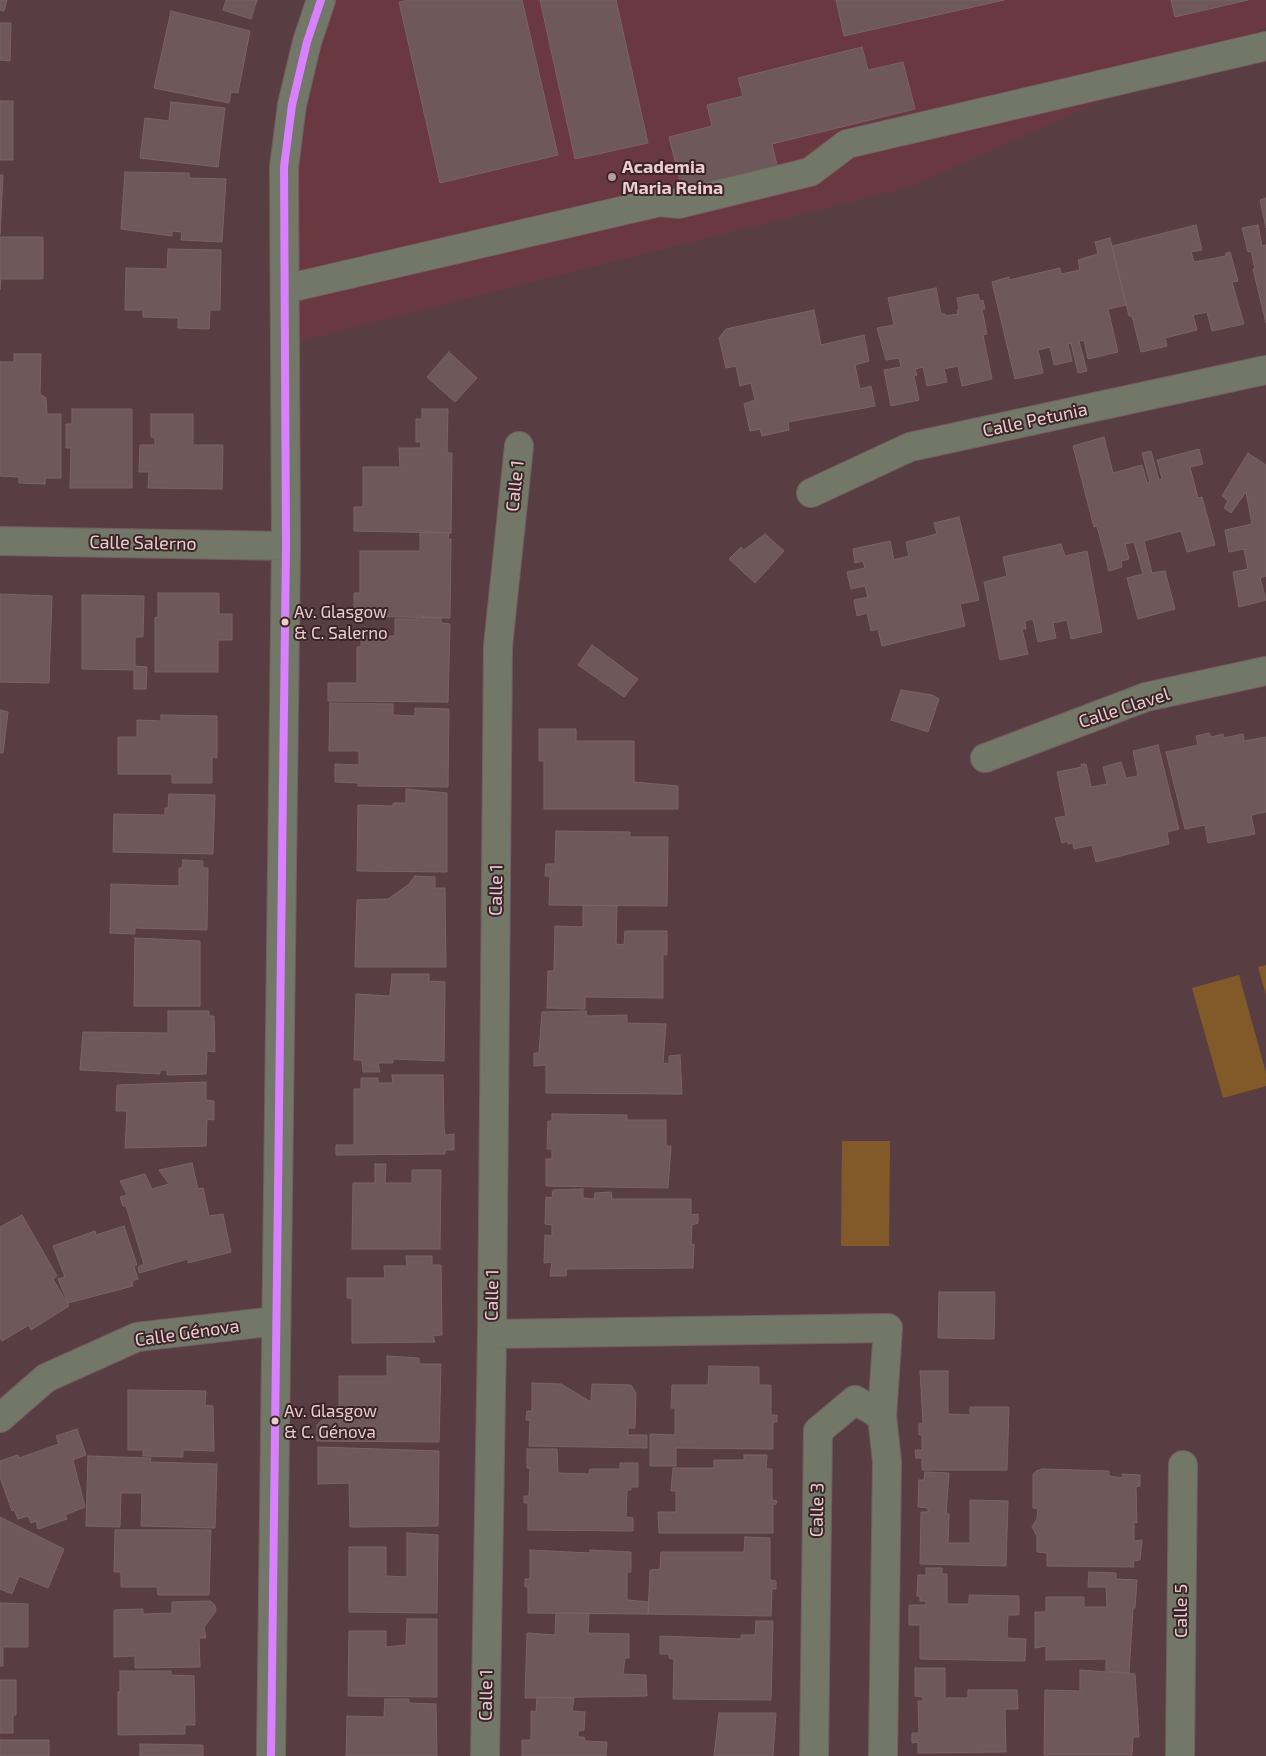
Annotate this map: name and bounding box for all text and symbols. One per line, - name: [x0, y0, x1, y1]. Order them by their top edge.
- place label: Academia Maria Reina: [622, 156, 723, 198]
- marker: Academia Maria Reina: [606, 171, 618, 183]
- street label: Calle Petunia: [981, 398, 1089, 442]
- street label: Calle 1: [502, 459, 528, 513]
- street label: Calle Salerno: [89, 531, 197, 555]
- place label: Av. Glasgow & C. Salerno: [294, 602, 388, 642]
- marker: Av. Glasgow & C. Salerno: [280, 617, 290, 627]
- street label: Calle Clavel: [1076, 683, 1172, 733]
- street label: Calle 1: [485, 864, 507, 916]
- street label: Calle 1: [481, 1269, 503, 1321]
- street label: Calle Génova: [133, 1315, 241, 1351]
- place label: Av. Glasgow & C. Génova: [284, 1401, 377, 1441]
- marker: Av. Glasgow & C. Génova: [270, 1416, 280, 1426]
- street label: Calle 3: [806, 1483, 828, 1537]
- street label: Calle 5: [1170, 1584, 1192, 1638]
- street label: Calle 1: [475, 1669, 497, 1721]

